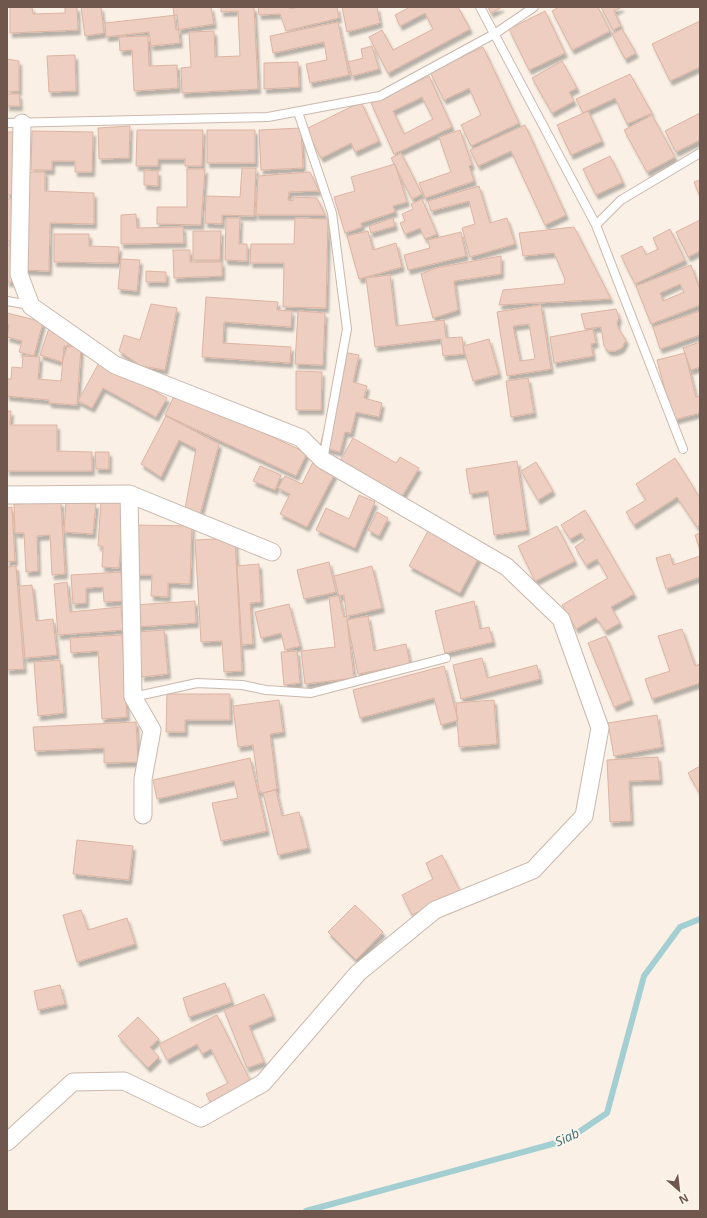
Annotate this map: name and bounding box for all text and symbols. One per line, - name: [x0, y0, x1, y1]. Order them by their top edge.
- water label: Siab: [552, 1124, 582, 1150]
- north arrow: [659, 1170, 699, 1210]
- text: N: [676, 1191, 691, 1208]

